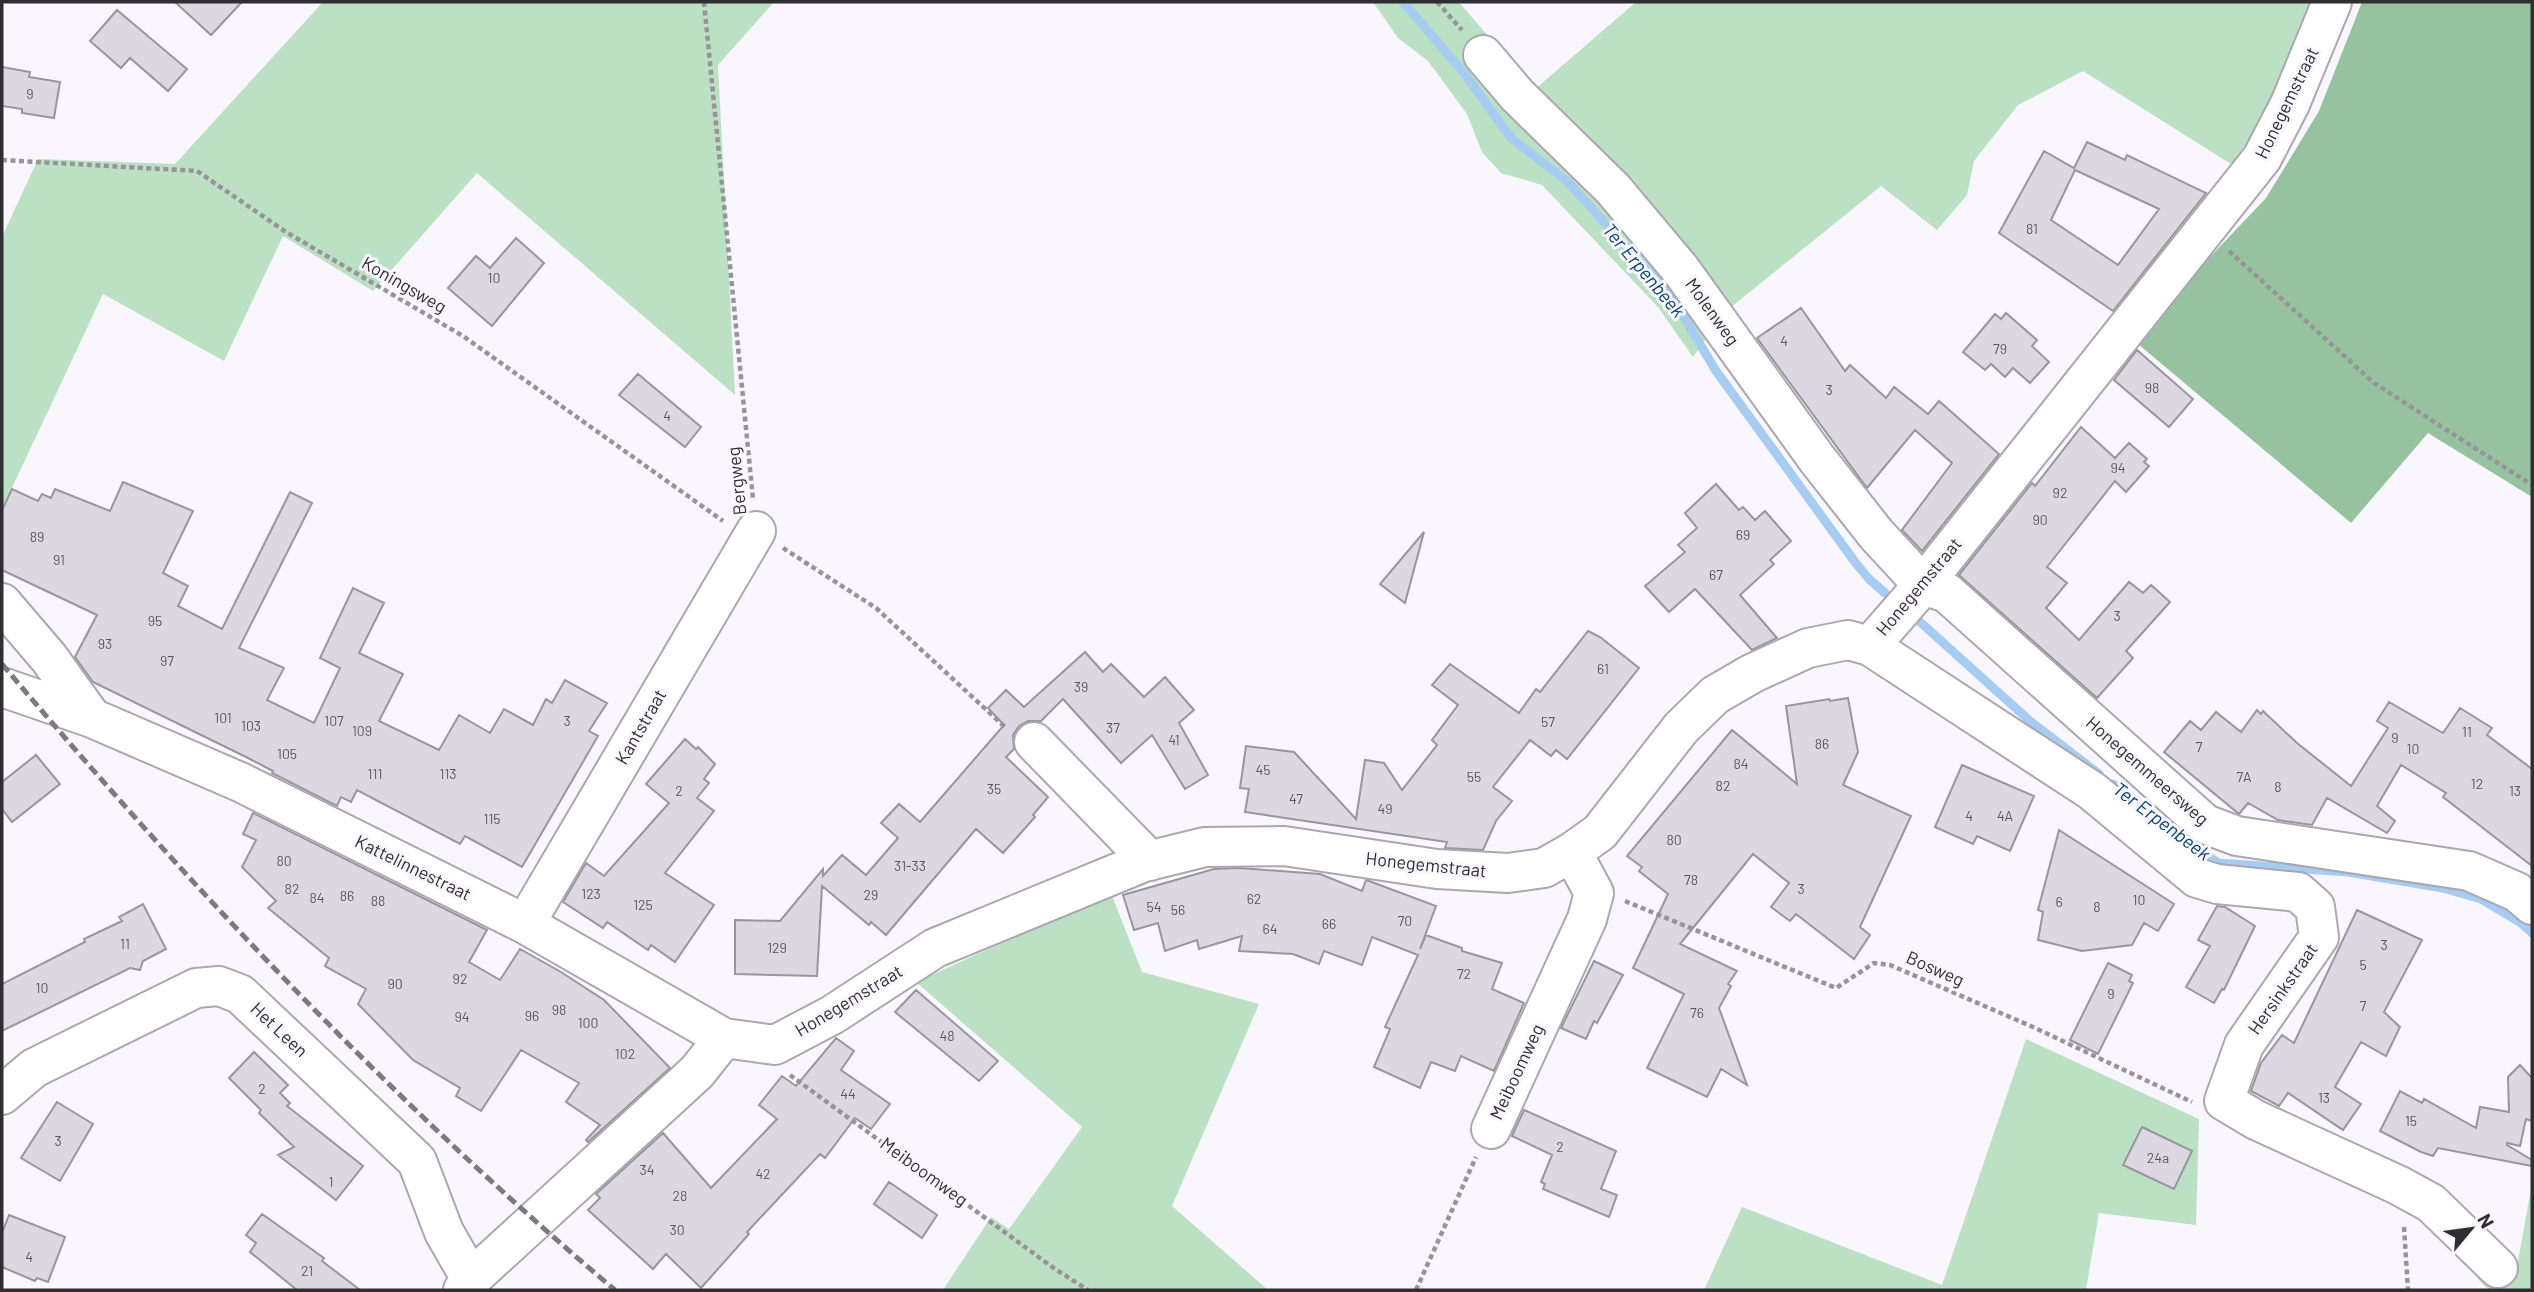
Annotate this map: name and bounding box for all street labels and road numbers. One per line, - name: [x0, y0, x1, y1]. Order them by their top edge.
- street label: Honegemstraat: [2250, 43, 2323, 162]
- street label: Koningsweg: [358, 251, 451, 317]
- street label: Molenweg: [1681, 273, 1745, 349]
- street label: Bergweg: [721, 446, 751, 516]
- street label: Honegemstraat: [1871, 533, 1966, 640]
- street label: Kantstraat: [610, 685, 670, 768]
- street label: Honegemmeersweg: [2082, 711, 2213, 829]
- street label: Kattelinnestraat: [352, 829, 475, 905]
- street label: Honegemstraat: [1365, 847, 1488, 881]
- street label: Hersinkstraat: [2243, 939, 2322, 1038]
- street label: Bosweg: [1903, 946, 1968, 991]
- street label: Honegemstraat: [791, 959, 906, 1041]
- street label: Het Leen: [246, 997, 313, 1061]
- street label: Meiboomweg: [1484, 1020, 1548, 1123]
- street label: Meiboomweg: [876, 1132, 973, 1210]

